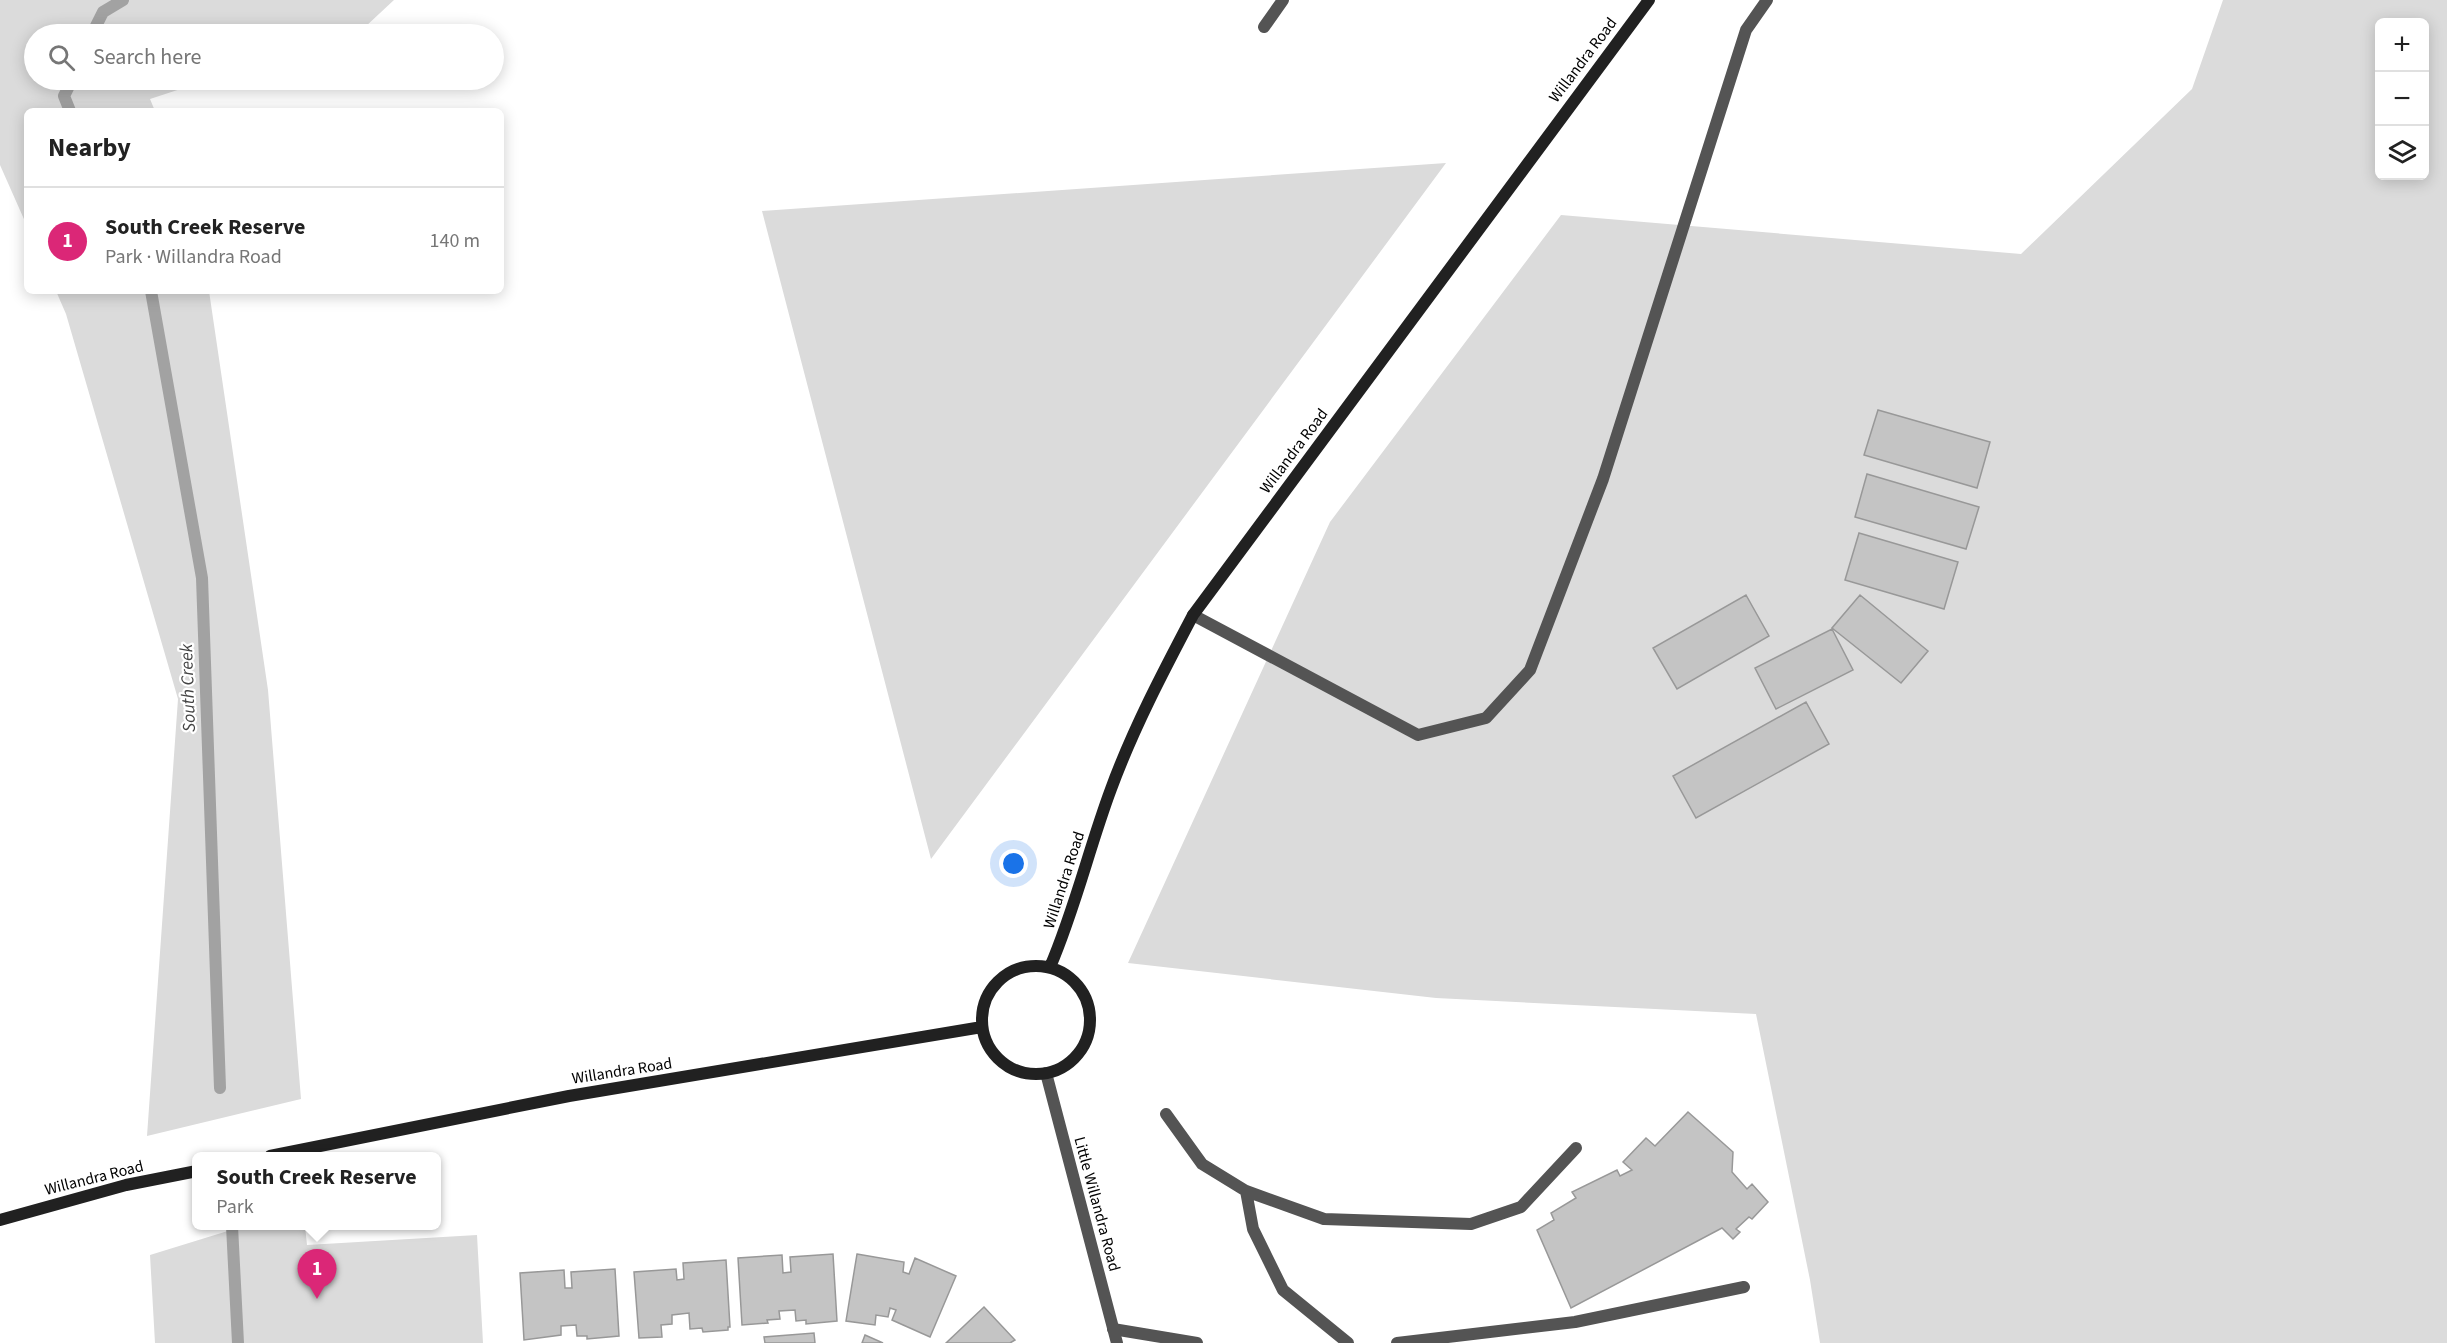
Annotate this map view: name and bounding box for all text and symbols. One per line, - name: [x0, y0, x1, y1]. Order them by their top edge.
- street label: Willandra Road: [1544, 13, 1622, 107]
- map controls: [2375, 18, 2429, 180]
- button: +: [2375, 18, 2429, 72]
- search box: [24, 24, 504, 90]
- icon: search: [45, 41, 78, 74]
- text: Search here: [93, 41, 201, 73]
- button: −: [2375, 72, 2429, 126]
- button: layers: [2375, 126, 2429, 180]
- text: Nearby: [48, 129, 131, 166]
- text: South Creek Reserve: [105, 211, 305, 243]
- text: 1: [62, 227, 73, 255]
- text: 140 m: [430, 227, 480, 255]
- text: Park · Willandra Road: [105, 243, 282, 271]
- street label: Willandra Road: [1255, 404, 1333, 498]
- water label: South Creek: [174, 643, 202, 733]
- street label: Willandra Road: [1038, 828, 1090, 932]
- your location: [999, 849, 1028, 878]
- street label: Willandra Road: [570, 1052, 674, 1090]
- street label: Little Willandra Road: [1068, 1134, 1126, 1274]
- popup: [192, 1152, 441, 1230]
- street label: Willandra Road: [42, 1155, 146, 1201]
- text: South Creek Reserve: [216, 1161, 417, 1193]
- text: Park: [216, 1193, 254, 1221]
- pin: 1: [298, 1250, 336, 1299]

